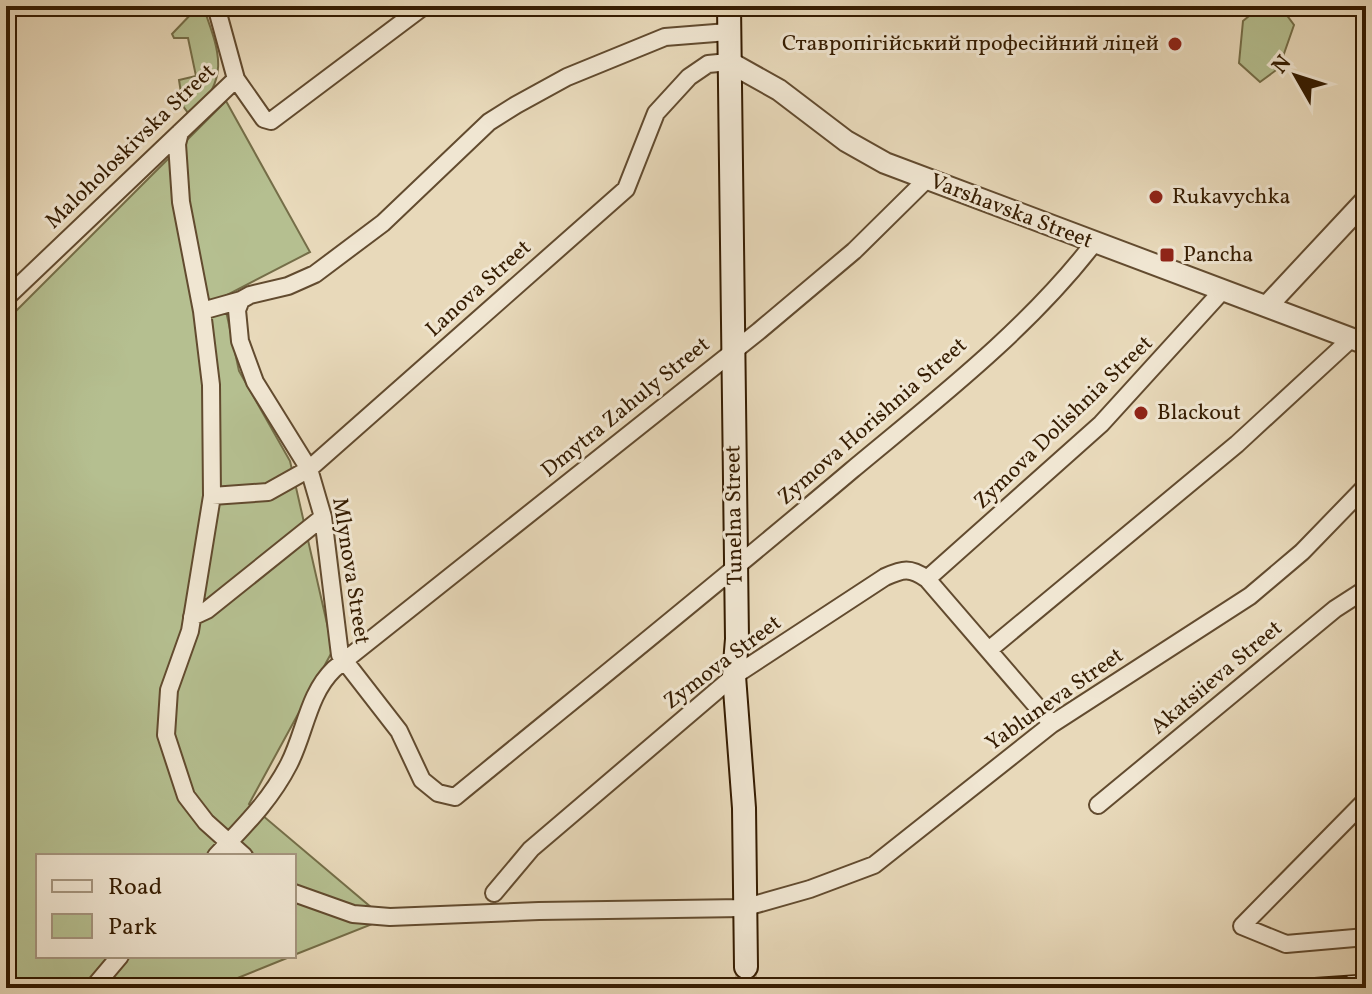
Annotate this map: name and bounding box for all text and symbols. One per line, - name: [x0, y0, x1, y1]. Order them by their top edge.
- place label: Ставропігійський професійний ліцей: [782, 29, 1159, 60]
- marker: Ставропігійський професійний ліцей: [1166, 35, 1184, 53]
- north arrow: [1256, 36, 1336, 116]
- text: N: [1265, 49, 1299, 81]
- street label: Maloholoskivska Street: [39, 57, 223, 237]
- street label: Varshavska Street: [925, 167, 1097, 257]
- place label: Rukavychka: [1172, 182, 1290, 213]
- marker: Rukavychka: [1147, 188, 1165, 206]
- street label: Lanova Street: [419, 233, 539, 345]
- place label: Pancha: [1183, 240, 1253, 271]
- marker: Pancha: [1158, 246, 1176, 264]
- street label: Zymova Dolishnia Street: [967, 329, 1161, 517]
- street label: Dmytra Zahuly Street: [535, 330, 717, 486]
- street label: Zymova Horishnia Street: [771, 331, 975, 513]
- place label: Blackout: [1157, 398, 1241, 429]
- marker: Blackout: [1132, 404, 1150, 422]
- street label: Tunelna Street: [718, 444, 752, 586]
- street label: Mlynova Street: [323, 495, 377, 647]
- street label: Zymova Street: [658, 608, 789, 718]
- street label: Akatsiieva Street: [1144, 613, 1290, 742]
- street label: Yabluneva Street: [980, 641, 1131, 759]
- legend: [36, 854, 296, 958]
- text: Road: [108, 871, 162, 905]
- text: Park: [108, 911, 157, 945]

